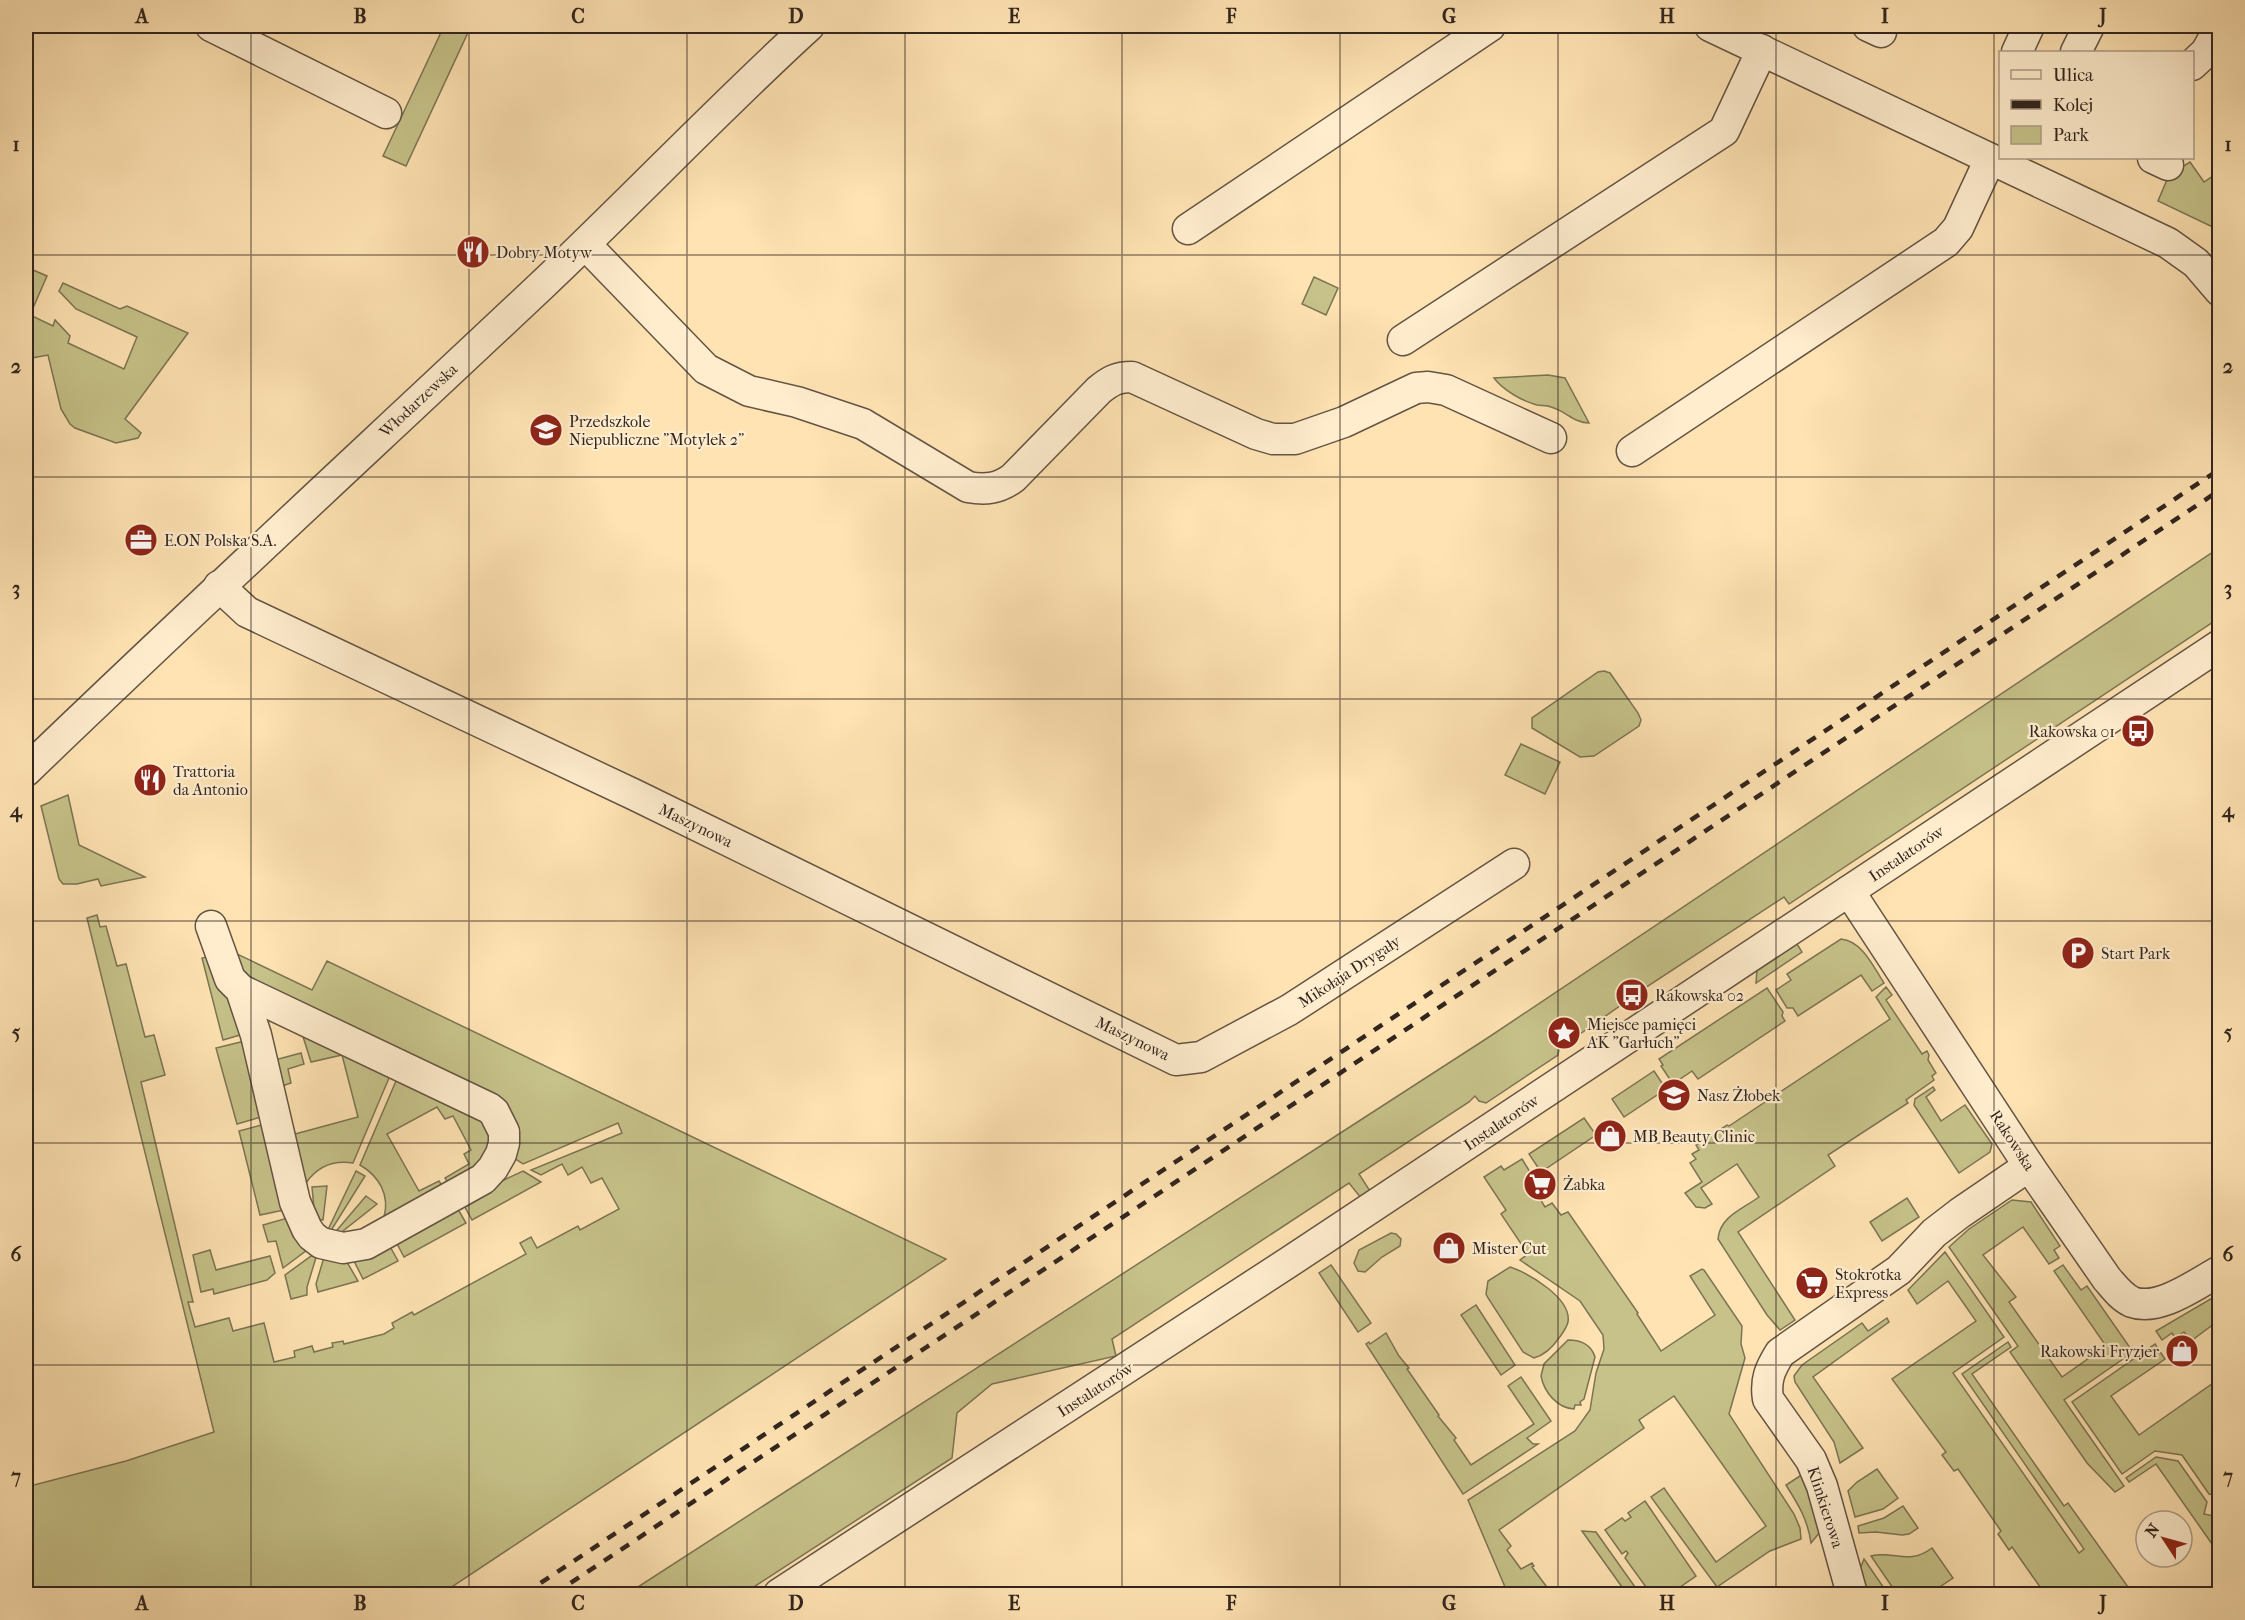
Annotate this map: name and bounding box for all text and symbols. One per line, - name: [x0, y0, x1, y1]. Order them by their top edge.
- text: A: [134, 5, 150, 28]
- text: B: [353, 5, 367, 28]
- text: C: [571, 5, 585, 28]
- text: D: [788, 5, 804, 28]
- text: E: [1008, 5, 1020, 28]
- text: F: [1225, 5, 1237, 28]
- text: G: [1442, 5, 1456, 28]
- text: H: [1659, 5, 1675, 28]
- text: I: [1881, 5, 1889, 28]
- text: J: [2097, 5, 2107, 28]
- legend: [1999, 51, 2194, 159]
- text: Ulica: [2053, 65, 2094, 86]
- text: Kolej: [2053, 95, 2093, 116]
- text: Park: [2053, 125, 2090, 146]
- text: 1: [12, 133, 20, 156]
- text: 1: [2224, 133, 2232, 156]
- restaurant icon: Dobry Motyw: [455, 234, 491, 270]
- place label: Dobry Motyw: [496, 243, 593, 262]
- text: 2: [11, 355, 21, 378]
- text: 2: [2223, 355, 2233, 378]
- street label: Włodarzewska: [375, 359, 462, 442]
- school or university icon: Przedszkole Niepubliczne "Motylek 2": [528, 412, 564, 448]
- place label: Przedszkole Niepubliczne "Motylek 2": [569, 412, 744, 449]
- office icon: E.ON Polska S.A.: [123, 522, 159, 558]
- place label: E.ON Polska S.A.: [164, 531, 276, 550]
- text: 3: [12, 577, 20, 600]
- text: 3: [2224, 577, 2232, 600]
- bus stop icon: Rakowska 01: [2120, 713, 2156, 749]
- place label: Rakowska 01: [2029, 722, 2115, 741]
- restaurant icon: Trattoria da Antonio: [132, 762, 168, 798]
- place label: Trattoria da Antonio: [173, 762, 248, 799]
- text: 4: [9, 799, 23, 823]
- street label: Maszynowa: [656, 799, 736, 852]
- text: 4: [2221, 799, 2235, 823]
- street label: Instalatorów: [1865, 821, 1948, 885]
- street label: Mikołaja Drygały: [1295, 931, 1404, 1012]
- parking icon: Start Park: [2060, 935, 2096, 971]
- place label: Start Park: [2101, 944, 2171, 963]
- bus stop icon: Rakowska 02: [1614, 977, 1650, 1013]
- place label: Rakowska 02: [1655, 986, 1744, 1005]
- street label: Maszynowa: [1093, 1012, 1173, 1065]
- place icon: Miejsce pamięci AK "Garłuch": [1546, 1015, 1582, 1051]
- place label: Miejsce pamięci AK "Garłuch": [1586, 1015, 1697, 1052]
- text: 5: [12, 1021, 21, 1044]
- text: 5: [2224, 1021, 2233, 1044]
- school or university icon: Nasz Żłobek: [1656, 1077, 1692, 1113]
- place label: Nasz Żłobek: [1697, 1086, 1781, 1105]
- street label: Instalatorów: [1460, 1090, 1543, 1154]
- street label: Rakowska: [1986, 1106, 2040, 1175]
- shop icon: MB Beauty Clinic: [1592, 1118, 1628, 1154]
- place label: MB Beauty Clinic: [1633, 1127, 1755, 1146]
- supermarket icon: Żabka: [1522, 1166, 1558, 1202]
- place label: Żabka: [1563, 1175, 1606, 1194]
- shop icon: Mister Cut: [1431, 1230, 1467, 1266]
- place label: Mister Cut: [1472, 1239, 1547, 1258]
- text: 6: [11, 1243, 23, 1266]
- text: 6: [2223, 1243, 2235, 1266]
- supermarket icon: Stokrotka Express: [1794, 1265, 1830, 1301]
- place label: Stokrotka Express: [1835, 1265, 1902, 1302]
- shop icon: Rakowski Fryzjer: [2164, 1333, 2200, 1369]
- place label: Rakowski Fryzjer: [2040, 1342, 2159, 1361]
- street label: Instalatorów: [1054, 1357, 1138, 1421]
- street label: Klinkierowa: [1803, 1464, 1848, 1551]
- text: 7: [10, 1465, 21, 1488]
- text: 7: [2222, 1465, 2233, 1488]
- north arrow: [2134, 1509, 2194, 1569]
- text: N: [2141, 1519, 2164, 1541]
- text: A: [134, 1592, 150, 1615]
- text: B: [353, 1592, 367, 1615]
- text: C: [571, 1592, 585, 1615]
- text: D: [788, 1592, 804, 1615]
- text: E: [1008, 1592, 1020, 1615]
- text: F: [1225, 1592, 1237, 1615]
- text: G: [1442, 1592, 1456, 1615]
- text: H: [1659, 1592, 1675, 1615]
- text: I: [1881, 1592, 1889, 1615]
- text: J: [2097, 1592, 2107, 1615]

